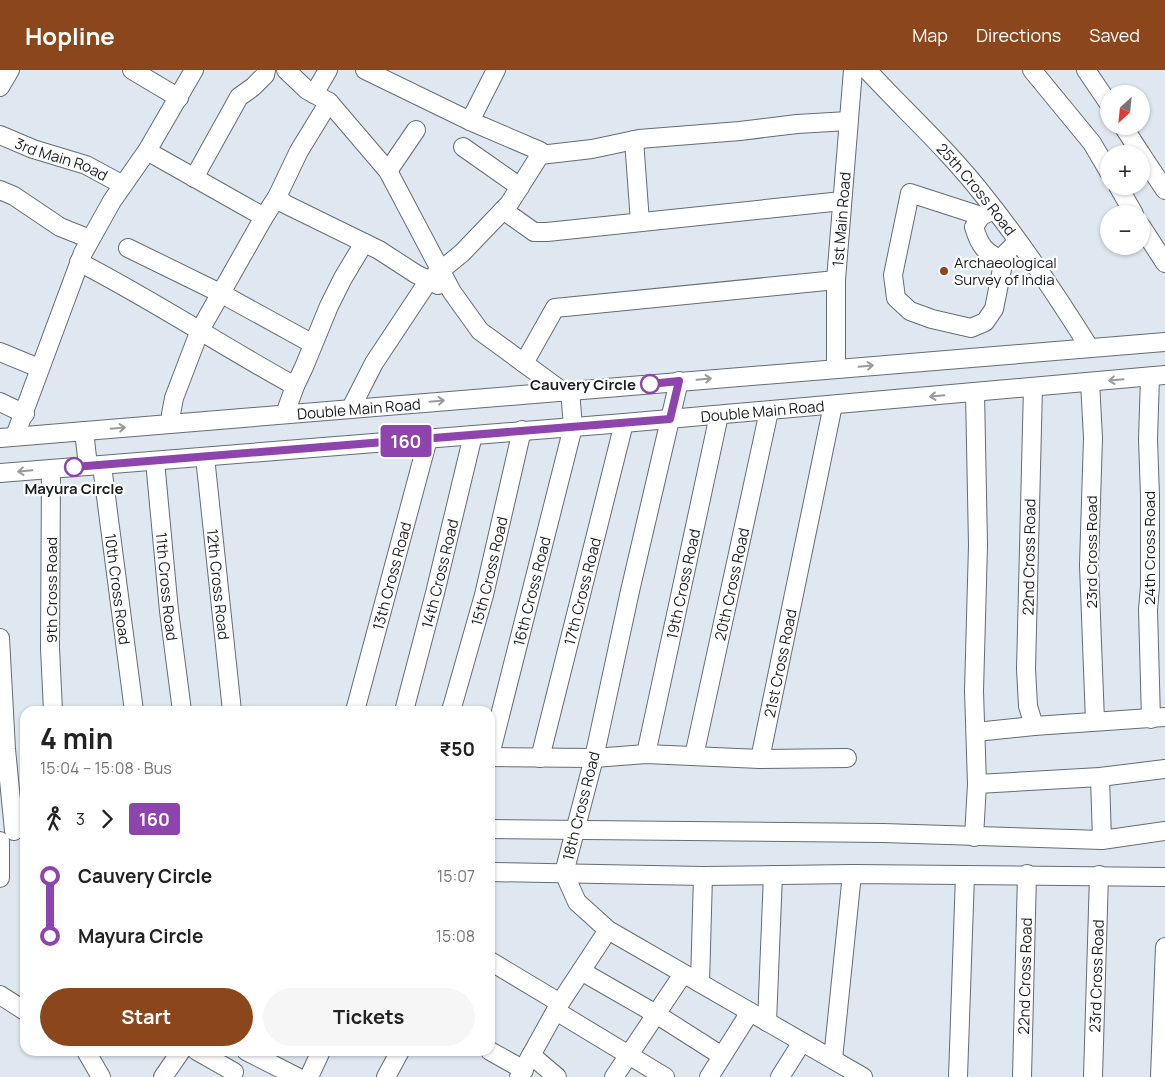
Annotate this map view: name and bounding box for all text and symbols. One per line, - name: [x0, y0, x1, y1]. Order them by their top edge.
- text: Hopline: [25, 19, 115, 52]
- text: Map: [912, 23, 948, 47]
- text: Directions: [976, 23, 1061, 47]
- text: Saved: [1089, 23, 1140, 47]
- north arrow: [1100, 85, 1150, 135]
- map controls: [1100, 85, 1150, 255]
- street label: 3rd Main Road: [12, 132, 112, 185]
- street label: 25th Cross Road: [932, 138, 1021, 240]
- button: +: [1100, 145, 1150, 195]
- street label: 1st Main Road: [827, 171, 855, 267]
- button: −: [1100, 205, 1150, 255]
- place label: Archaeological Survey of India: [954, 252, 1057, 290]
- marker: Archaeological Survey of India: [938, 265, 950, 277]
- one-way arrow: [857, 361, 873, 370]
- place label: Cauvery Circle: [530, 374, 636, 395]
- marker: Cauvery Circle: [640, 374, 660, 394]
- one-way arrow: [696, 374, 712, 384]
- one-way arrow: [1109, 375, 1125, 385]
- one-way arrow: [929, 391, 945, 400]
- street label: Double Main Road: [296, 393, 421, 424]
- street label: Double Main Road: [700, 395, 825, 427]
- one-way arrow: [429, 397, 445, 406]
- one-way arrow: [110, 423, 126, 433]
- line badge: 160: [377, 425, 435, 457]
- text: 160: [391, 429, 421, 453]
- marker: Mayura Circle: [64, 457, 84, 477]
- one-way arrow: [18, 466, 34, 476]
- place label: Mayura Circle: [25, 478, 124, 499]
- street label: 24th Cross Road: [1139, 491, 1160, 605]
- street label: 23rd Cross Road: [1081, 495, 1102, 609]
- street label: 22nd Cross Road: [1017, 498, 1041, 616]
- street label: 15th Cross Road: [465, 514, 512, 628]
- street label: 14th Cross Road: [416, 517, 463, 630]
- street label: 13th Cross Road: [367, 519, 416, 632]
- street label: 20th Cross Road: [709, 526, 754, 642]
- street label: 19th Cross Road: [661, 527, 705, 641]
- street label: 12th Cross Road: [202, 528, 235, 641]
- street label: 11th Cross Road: [151, 531, 183, 642]
- street label: 10th Cross Road: [100, 532, 136, 646]
- street label: 16th Cross Road: [508, 534, 555, 648]
- street label: 17th Cross Road: [558, 535, 605, 647]
- street label: 9th Cross Road: [41, 537, 62, 643]
- street label: 21st Cross Road: [758, 607, 801, 719]
- text: 4 min: [40, 719, 113, 757]
- text: ₹50: [440, 736, 475, 762]
- street label: 18th Cross Road: [557, 749, 605, 863]
- text: 15:04 – 15:08 · Bus: [40, 757, 172, 779]
- icon: walk: [40, 805, 68, 833]
- icon: forward: [93, 805, 121, 833]
- text: 160: [139, 807, 170, 831]
- text: 3: [76, 808, 85, 830]
- text: Cauvery Circle: [78, 863, 212, 889]
- text: 15:07: [437, 865, 475, 887]
- street label: 22nd Cross Road: [1013, 917, 1036, 1035]
- street label: 23rd Cross Road: [1084, 919, 1108, 1033]
- text: Mayura Circle: [78, 923, 203, 949]
- text: 15:08: [436, 925, 475, 947]
- button: Start: [40, 988, 253, 1046]
- button: Tickets: [263, 988, 475, 1046]

